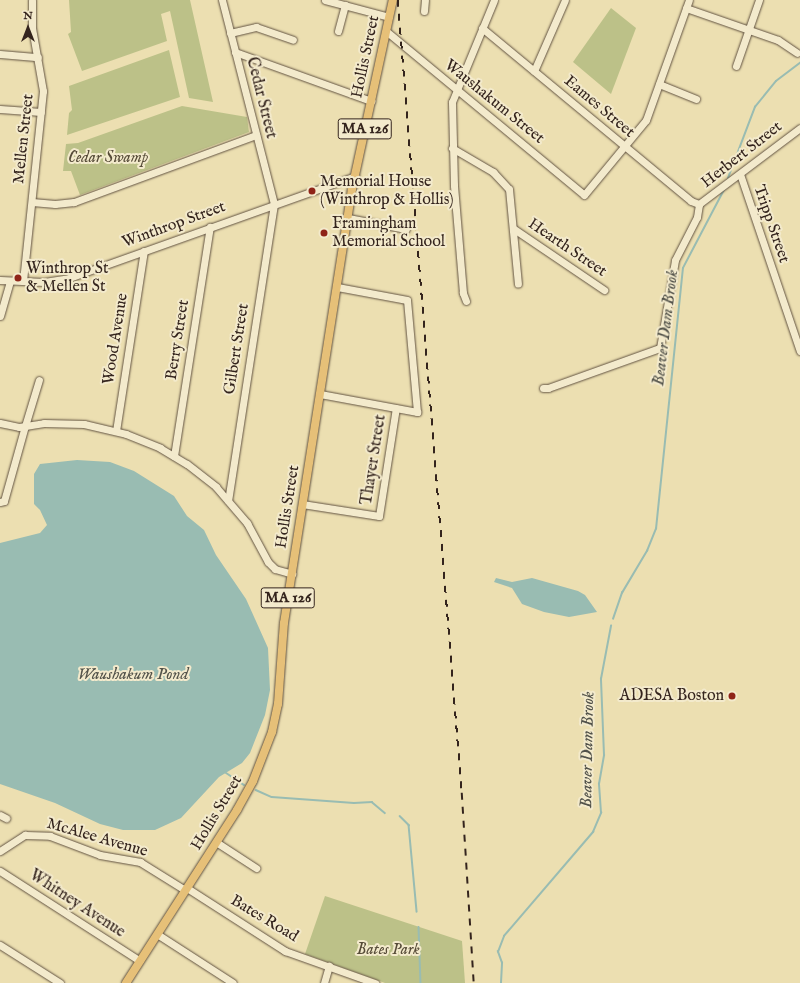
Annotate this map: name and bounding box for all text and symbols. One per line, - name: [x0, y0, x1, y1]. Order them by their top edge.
- north arrow: [8, 8, 48, 48]
- text: N: [23, 9, 33, 23]
- street label: Hollis Street: [348, 14, 384, 100]
- street label: Cedar Street: [242, 55, 280, 141]
- street label: Waushakum Street: [440, 56, 548, 148]
- street label: Eames Street: [560, 72, 638, 142]
- street label: Mellen Street: [10, 93, 38, 185]
- road number: MA 126: [337, 116, 393, 142]
- street label: Herbert Street: [698, 117, 786, 193]
- park label: Cedar Swamp: [68, 148, 148, 168]
- place label: Memorial House (Winthrop & Hollis): [320, 172, 454, 210]
- street label: Tripp Street: [749, 183, 793, 265]
- marker: Memorial House (Winthrop & Hollis): [307, 186, 317, 196]
- street label: Winthrop Street: [120, 197, 228, 253]
- place label: Framingham Memorial School: [332, 214, 445, 252]
- street label: Hearth Street: [524, 215, 610, 281]
- marker: Framingham Memorial School: [319, 228, 329, 238]
- place label: Winthrop St & Mellen St: [26, 259, 108, 297]
- water label: Beaver Dam Brook: [649, 269, 683, 387]
- marker: Winthrop St & Mellen St: [13, 273, 23, 283]
- street label: Wood Avenue: [99, 292, 133, 386]
- street label: Berry Street: [162, 299, 194, 381]
- street label: Gilbert Street: [220, 302, 254, 396]
- street label: Thayer Street: [357, 413, 391, 507]
- street label: Hollis Street: [272, 464, 304, 550]
- road number: MA 126: [260, 585, 316, 611]
- water label: Waushakum Pond: [78, 665, 188, 685]
- place label: ADESA Boston: [620, 686, 724, 706]
- water label: Beaver Dam Brook: [577, 691, 599, 809]
- marker: ADESA Boston: [727, 691, 737, 701]
- street label: Hollis Street: [187, 772, 247, 854]
- street label: McAlee Avenue: [44, 814, 150, 862]
- street label: Whitney Avenue: [26, 866, 128, 942]
- street label: Bates Road: [227, 891, 301, 947]
- park label: Bates Park: [356, 940, 420, 960]

